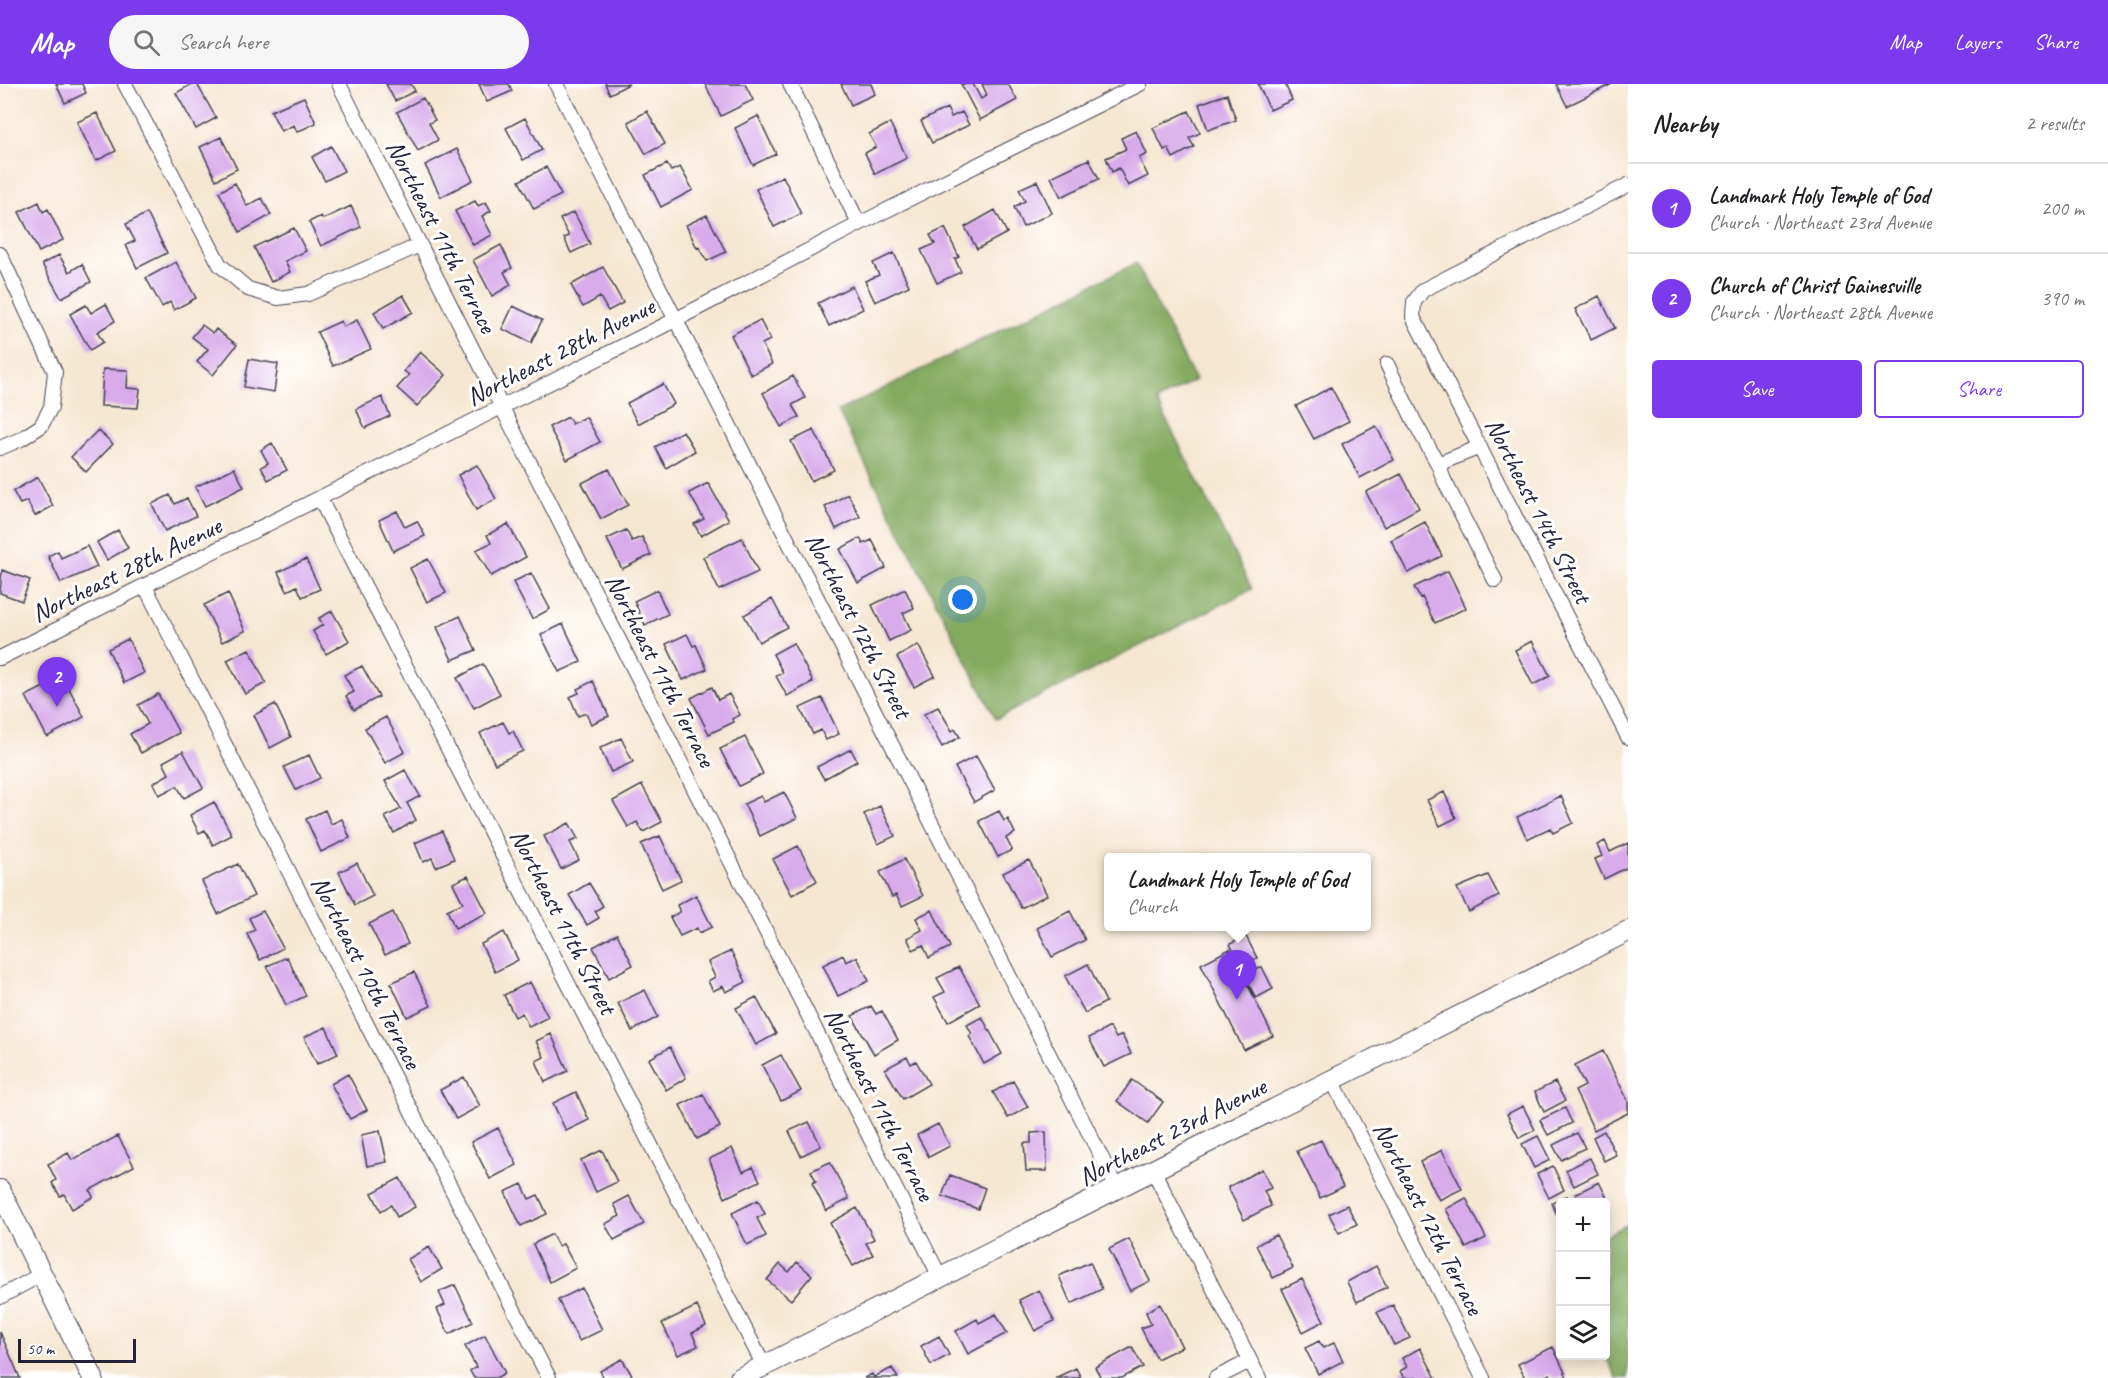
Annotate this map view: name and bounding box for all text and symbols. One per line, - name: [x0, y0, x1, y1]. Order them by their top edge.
- search box: [109, 15, 529, 69]
- text: Map: [30, 25, 73, 60]
- icon: search: [130, 26, 163, 59]
- text: Search here: [178, 28, 268, 56]
- text: Map: [1889, 29, 1922, 55]
- text: Layers: [1955, 29, 2001, 55]
- text: Share: [2034, 29, 2078, 55]
- text: Nearby: [1652, 107, 1717, 140]
- text: 2 results: [2025, 111, 2084, 136]
- street label: Northeast 11th Terrace: [379, 134, 505, 340]
- text: Landmark Holy Temple of God: [1709, 182, 1929, 210]
- text: 1: [1667, 196, 1676, 221]
- text: 200 m: [2041, 196, 2084, 221]
- text: Church · Northeast 23rd Avenue: [1709, 210, 1931, 235]
- text: Church of Christ Gainesville: [1709, 272, 1920, 300]
- text: 2: [1667, 286, 1676, 311]
- text: 390 m: [2041, 286, 2084, 311]
- street label: Northeast 28th Avenue: [460, 289, 661, 413]
- text: Church · Northeast 28th Avenue: [1709, 300, 1932, 325]
- button: Save: [1652, 360, 1862, 418]
- button: Share: [1874, 360, 2084, 418]
- street label: Northeast 14th Street: [1478, 412, 1601, 611]
- street label: Northeast 28th Avenue: [26, 508, 228, 630]
- street label: Northeast 12th Street: [798, 527, 921, 726]
- street label: Northeast 11th Terrace: [598, 568, 724, 774]
- your location: [948, 585, 977, 614]
- pin: 2: [38, 658, 76, 707]
- street label: Northeast 11th Street: [503, 823, 626, 1022]
- popup: [1104, 853, 1371, 931]
- text: Landmark Holy Temple of God: [1127, 866, 1348, 894]
- street label: Northeast 10th Terrace: [304, 870, 430, 1076]
- text: Church: [1127, 894, 1178, 919]
- pin: 1: [1218, 950, 1256, 1000]
- street label: Northeast 11th Terrace: [817, 1002, 943, 1208]
- street label: Northeast 23rd Avenue: [1073, 1069, 1273, 1193]
- street label: Northeast 12th Terrace: [1366, 1116, 1492, 1322]
- map controls: [1556, 1198, 1610, 1360]
- button: +: [1556, 1198, 1610, 1252]
- button: −: [1556, 1252, 1610, 1306]
- button: layers: [1556, 1306, 1610, 1360]
- scale bar: [18, 1336, 136, 1364]
- text: 50 m: [27, 1339, 54, 1359]

